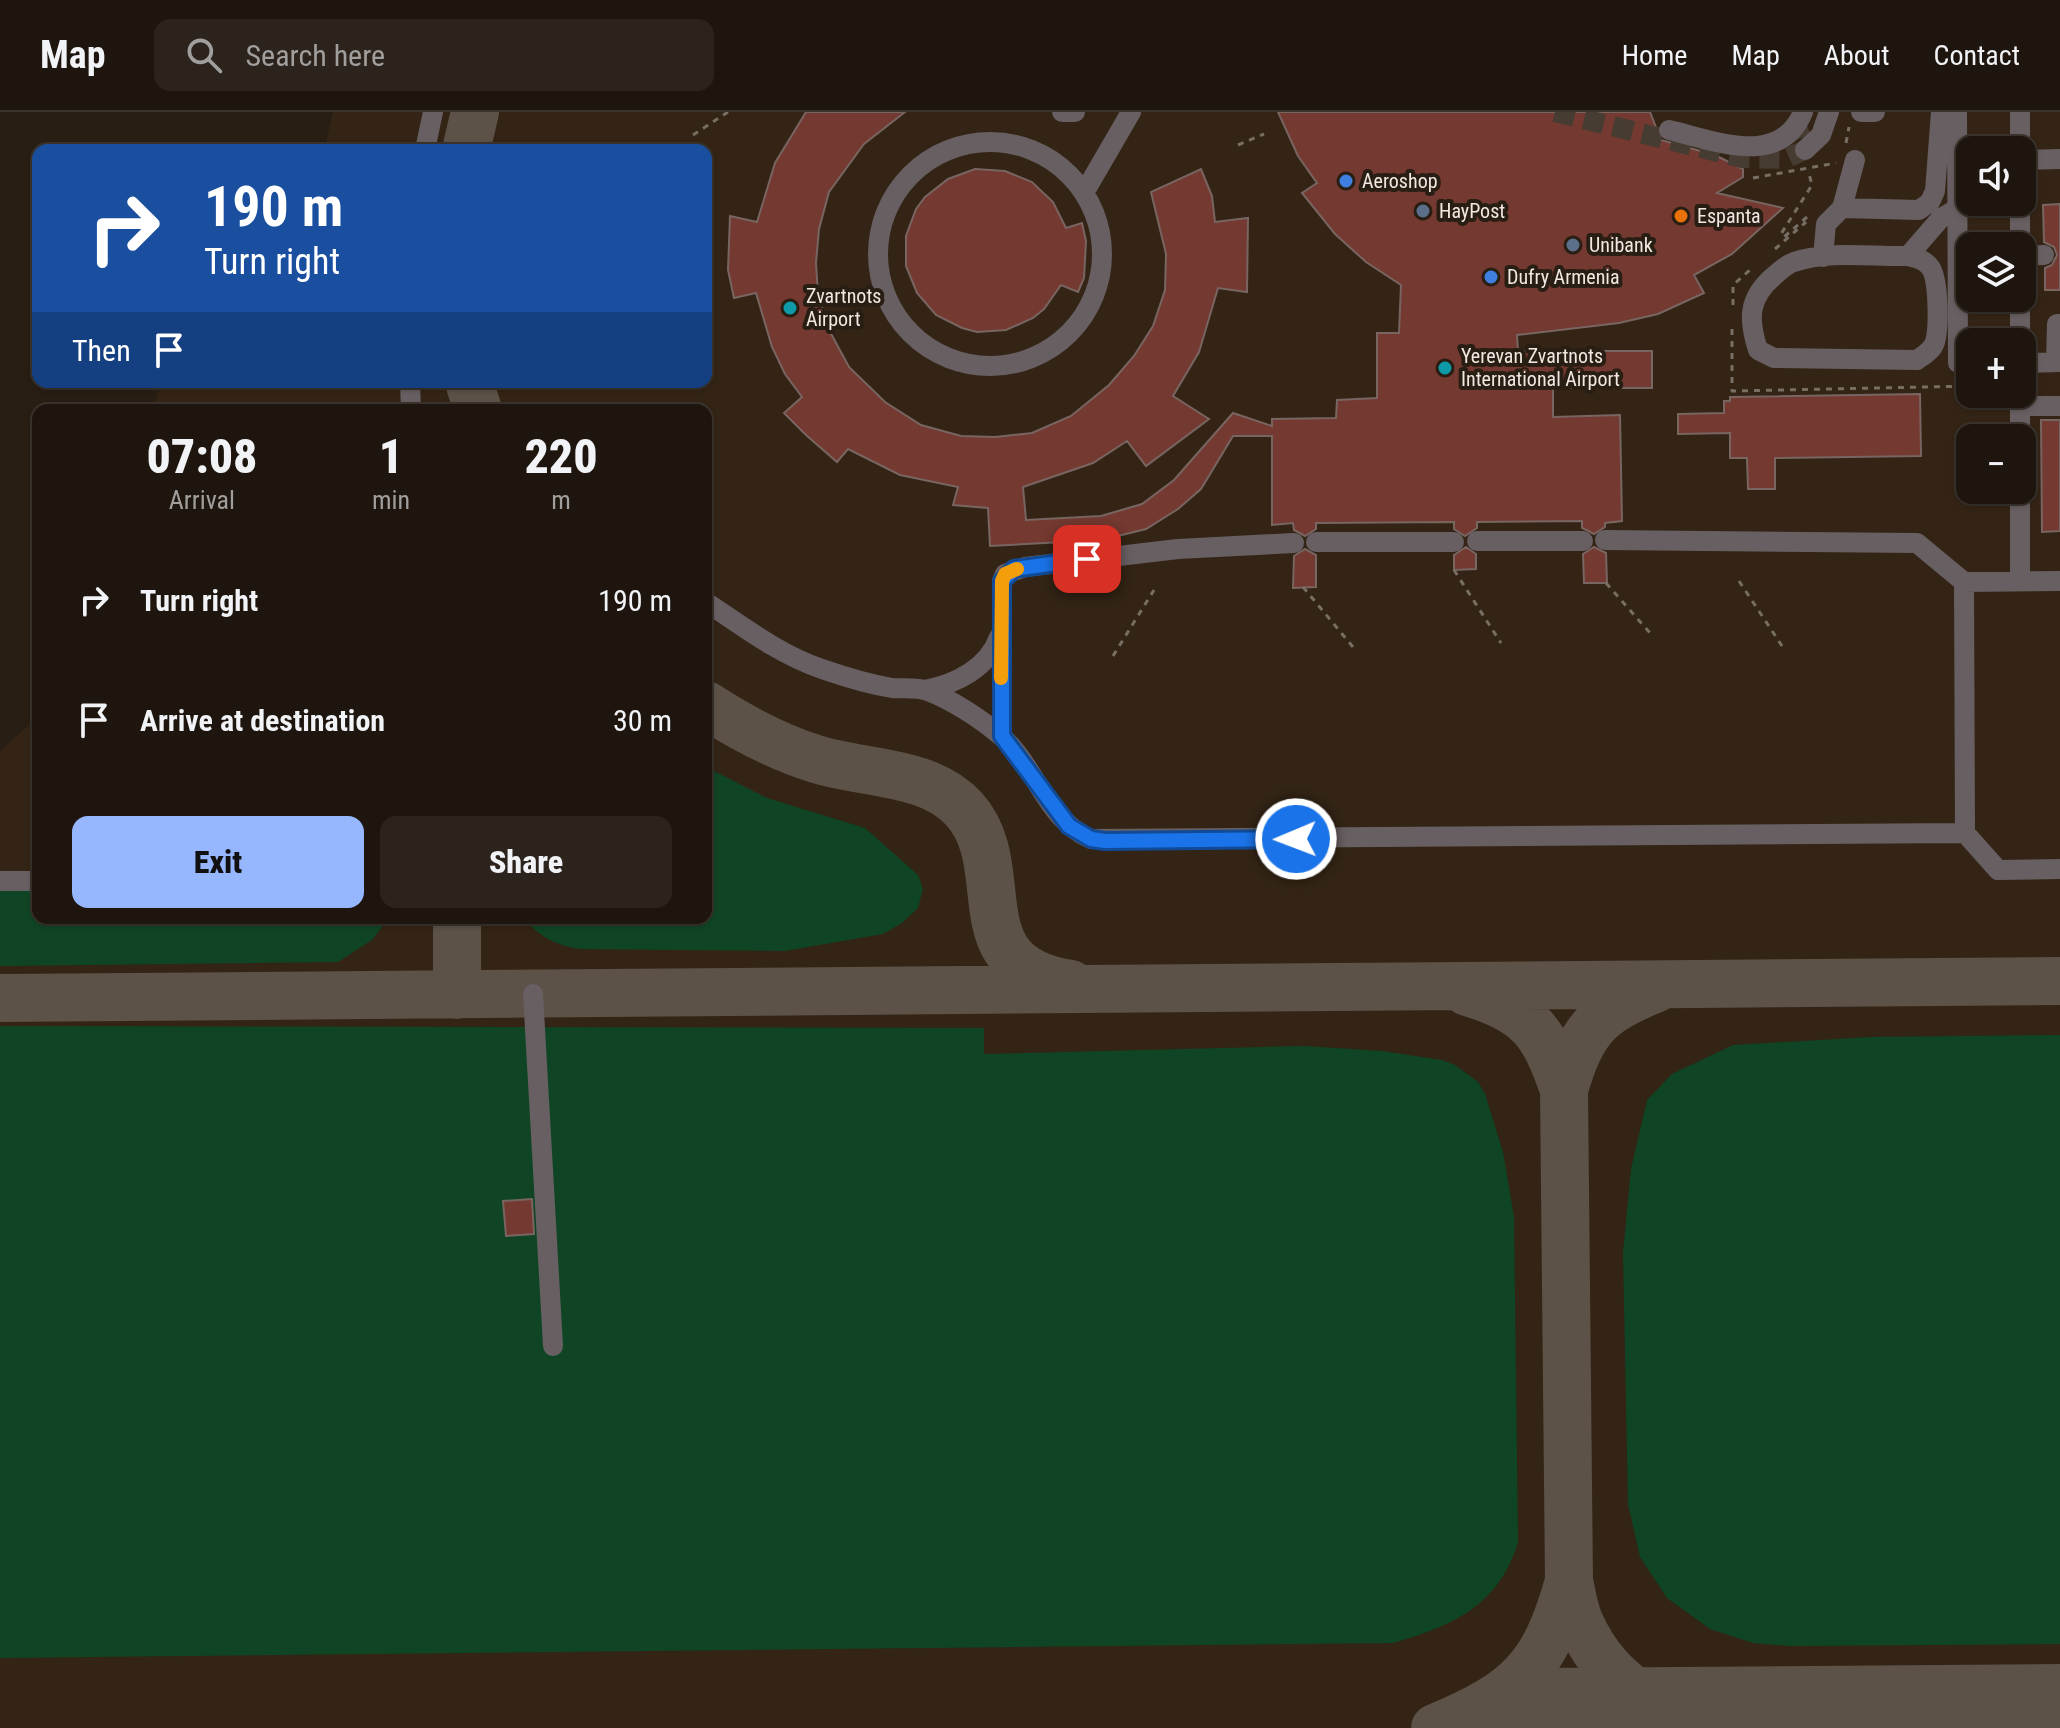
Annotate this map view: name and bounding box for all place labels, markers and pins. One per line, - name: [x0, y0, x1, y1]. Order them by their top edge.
- place label: Aeroshop: [1362, 169, 1438, 193]
- marker: Aeroshop: [1337, 172, 1355, 190]
- place label: HayPost: [1439, 199, 1505, 223]
- marker: HayPost: [1414, 202, 1432, 220]
- place label: Espanta: [1697, 204, 1761, 228]
- marker: Espanta: [1672, 207, 1690, 225]
- place label: Unibank: [1589, 233, 1653, 257]
- marker: Unibank: [1564, 236, 1582, 254]
- place label: Dufry Armenia: [1507, 265, 1620, 289]
- marker: Dufry Armenia: [1482, 268, 1500, 286]
- place label: Zvartnots Airport: [806, 284, 881, 331]
- marker: Zvartnots Airport: [781, 299, 799, 317]
- place label: Yerevan Zvartnots International Airport: [1461, 344, 1620, 391]
- marker: Yerevan Zvartnots International Airport: [1436, 359, 1454, 377]
- pin: [1053, 525, 1121, 593]

